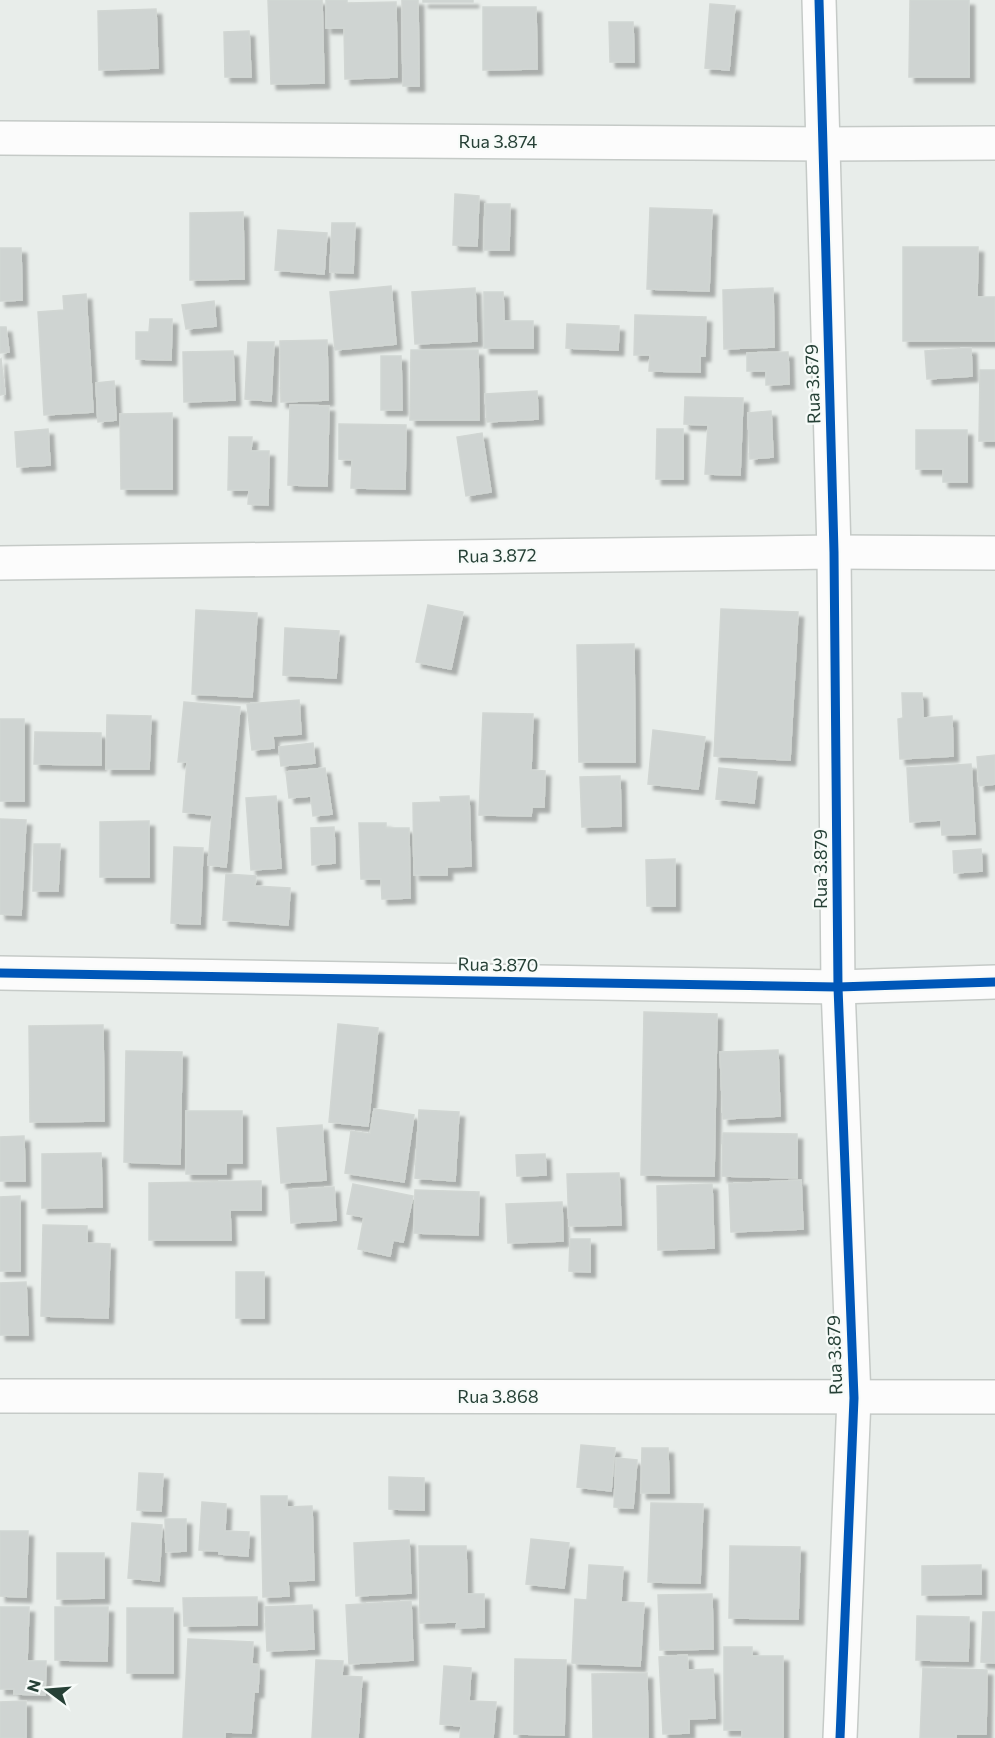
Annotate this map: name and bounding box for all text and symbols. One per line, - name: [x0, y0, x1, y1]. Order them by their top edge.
- street label: Rua 3.874: [459, 130, 538, 152]
- street label: Rua 3.879: [800, 344, 824, 424]
- street label: Rua 3.872: [457, 543, 537, 567]
- street label: Rua 3.879: [809, 829, 831, 909]
- street label: Rua 3.870: [457, 952, 539, 976]
- street label: Rua 3.879: [822, 1315, 846, 1395]
- street label: Rua 3.868: [457, 1385, 539, 1407]
- north arrow: [18, 1660, 78, 1720]
- text: N: [22, 1677, 44, 1694]

